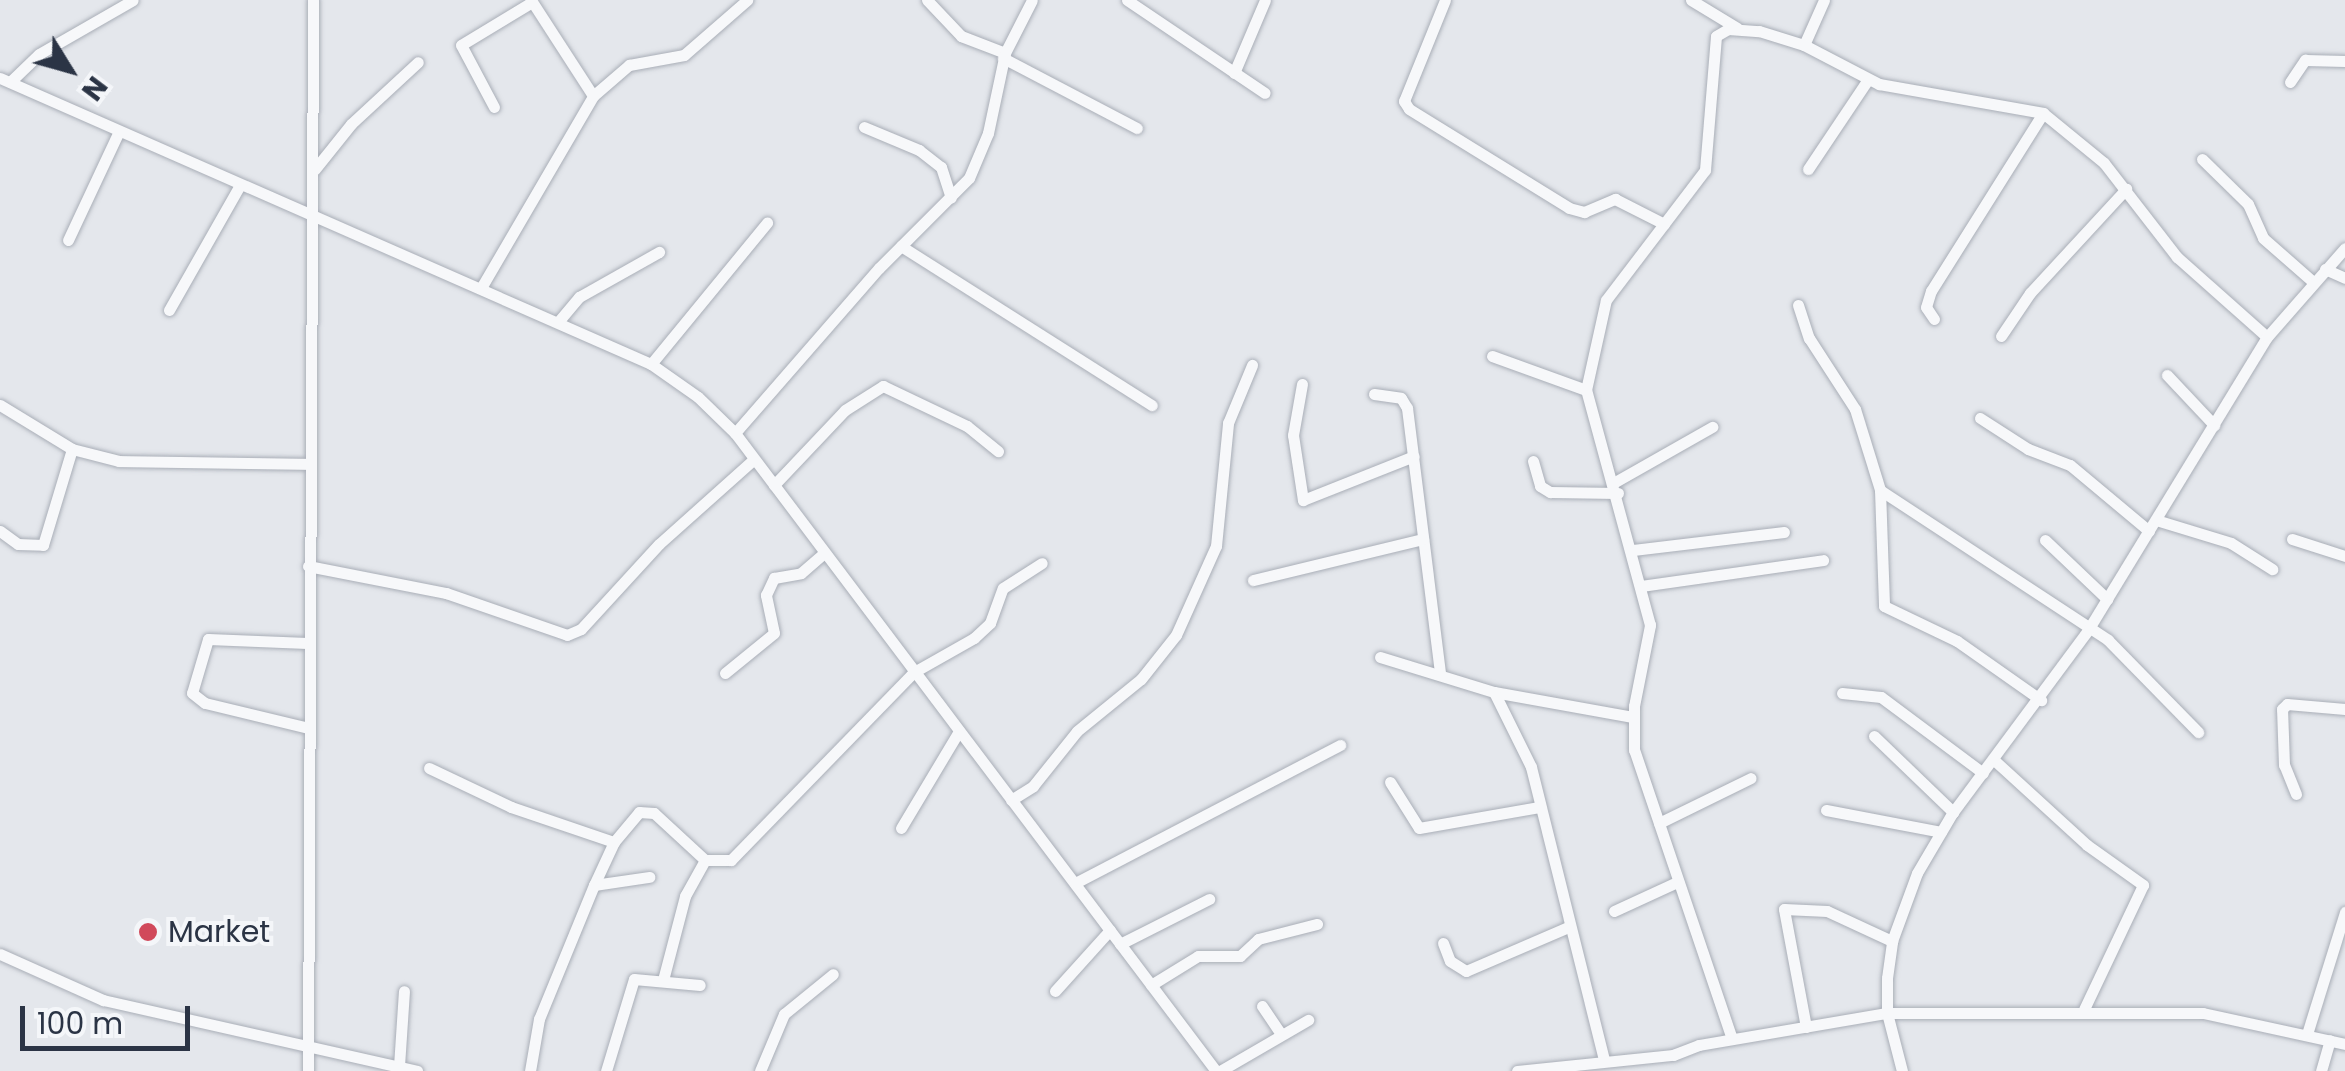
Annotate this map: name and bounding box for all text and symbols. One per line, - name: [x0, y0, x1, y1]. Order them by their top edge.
- north arrow: [20, 20, 120, 120]
- text: N: [72, 68, 116, 109]
- place label: Market: [168, 914, 270, 950]
- marker: Market: [137, 921, 159, 943]
- scale bar: [25, 986, 195, 1048]
- text: 100 m: [37, 1002, 123, 1045]

